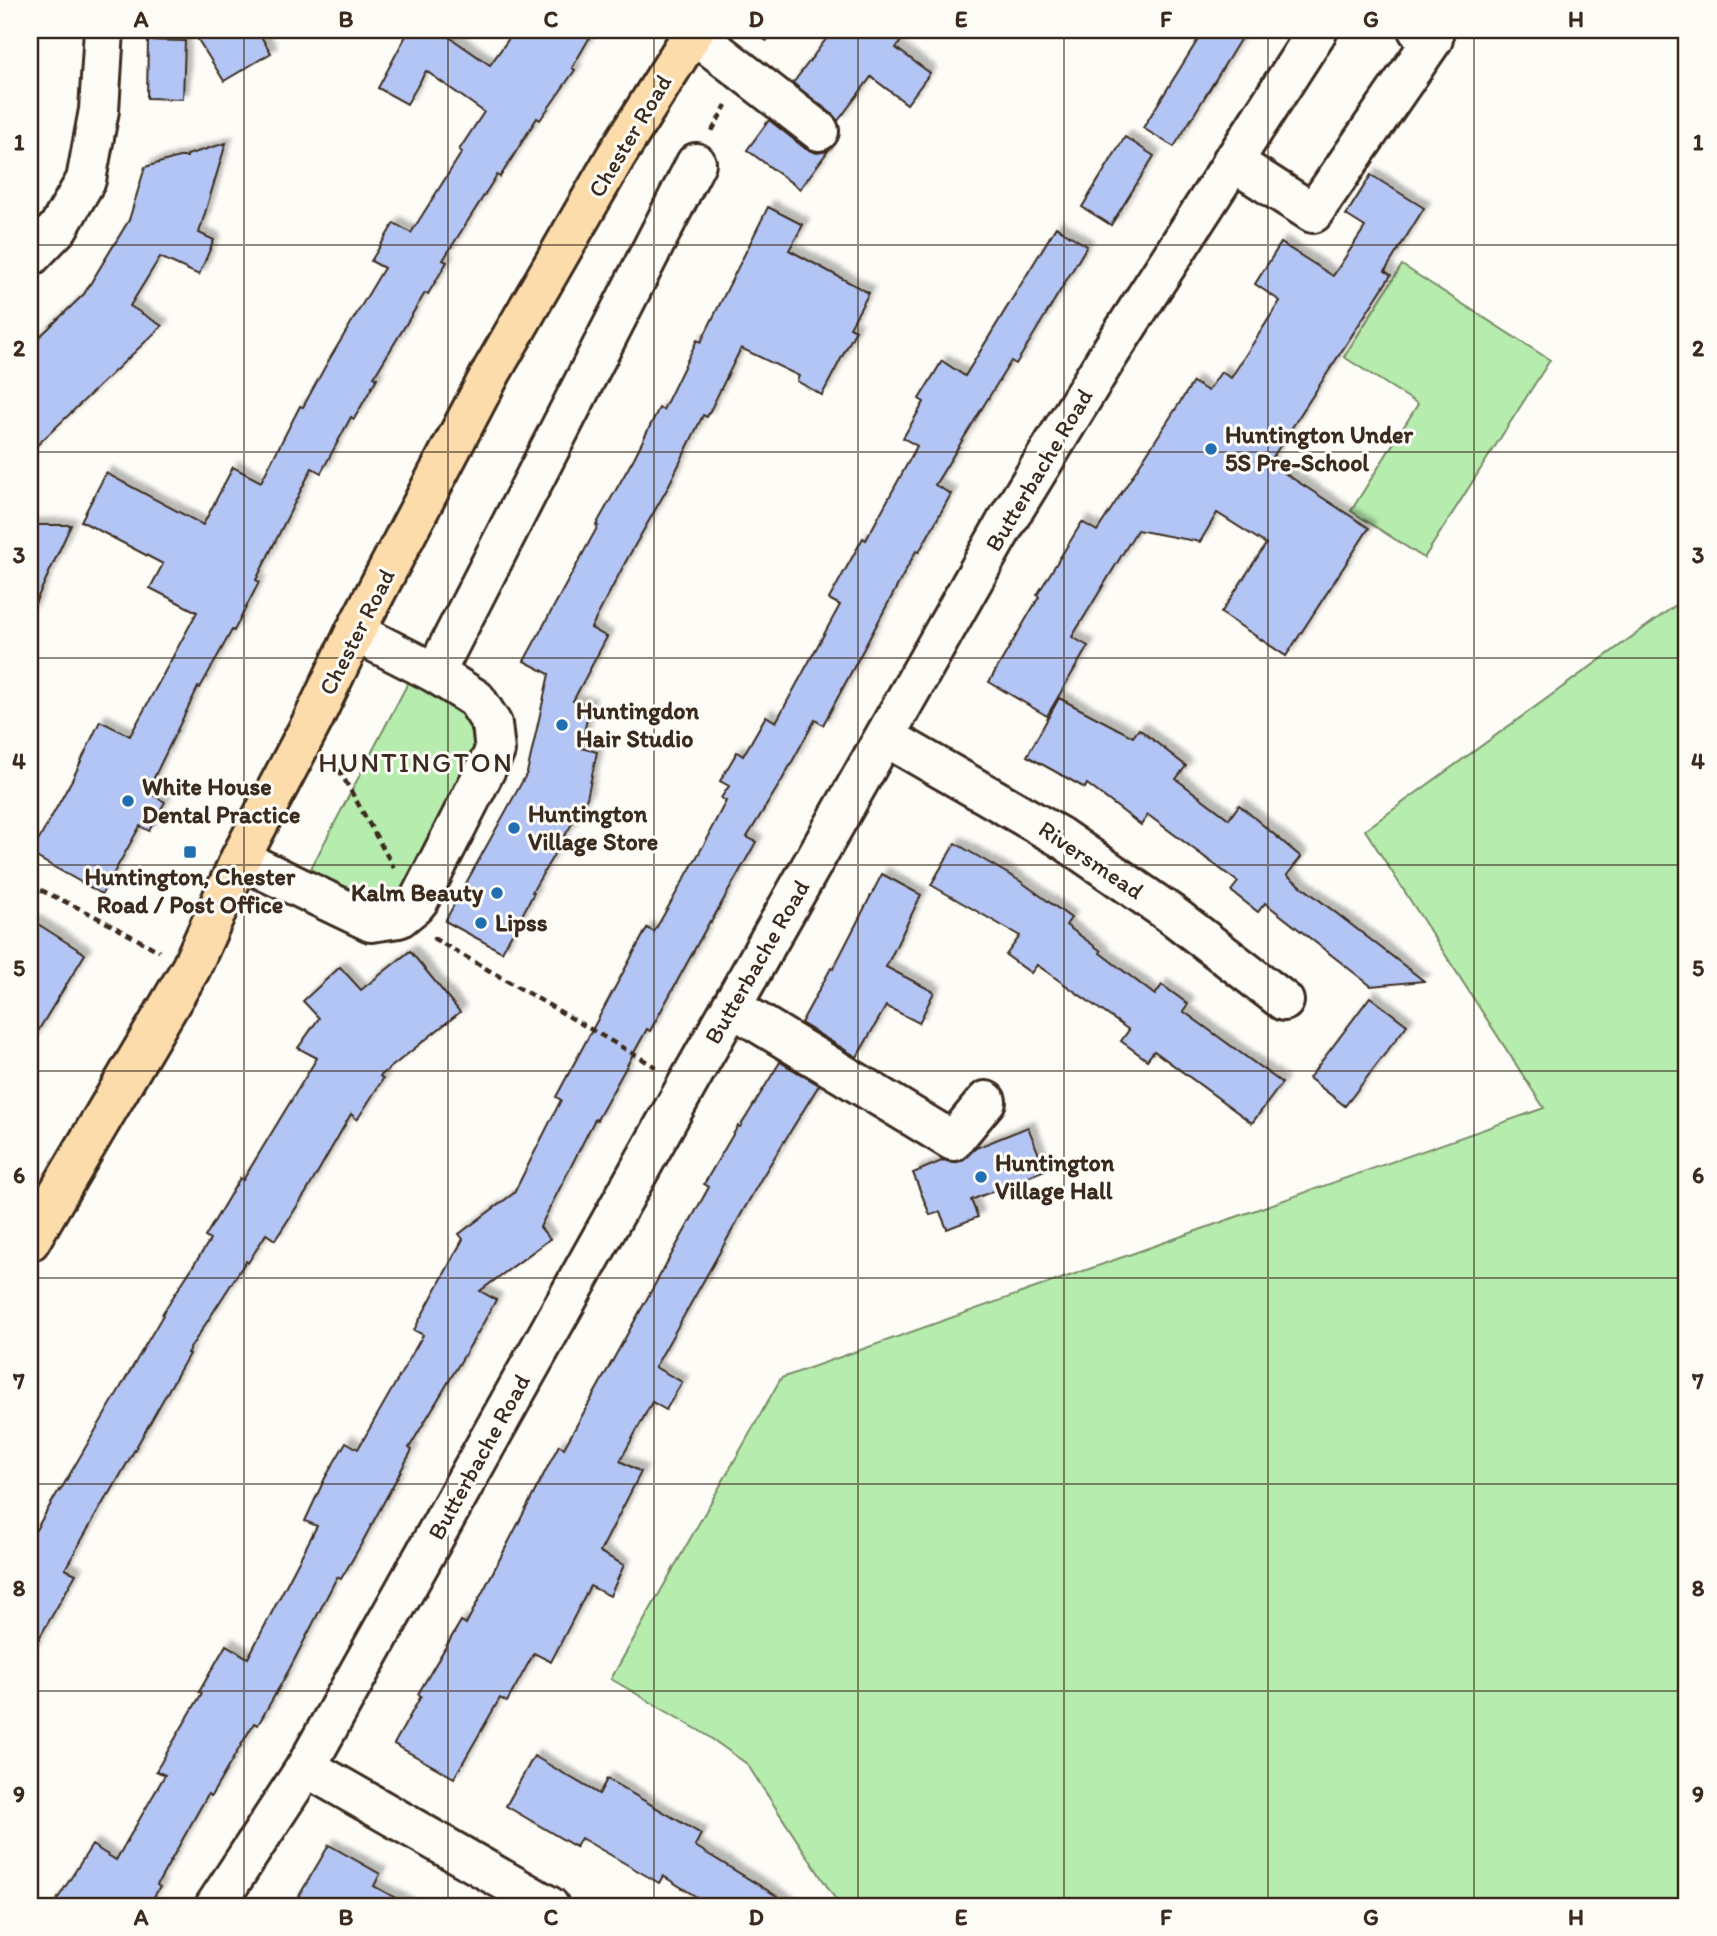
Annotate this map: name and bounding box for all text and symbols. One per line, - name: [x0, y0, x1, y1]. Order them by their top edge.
- text: A: [133, 5, 149, 33]
- text: B: [339, 5, 354, 33]
- text: C: [544, 5, 559, 33]
- text: D: [748, 5, 764, 33]
- text: E: [955, 5, 968, 33]
- text: F: [1160, 5, 1173, 33]
- text: G: [1363, 5, 1379, 33]
- text: H: [1568, 5, 1584, 33]
- street label: Chester Road: [582, 69, 678, 202]
- text: 1: [14, 128, 25, 156]
- text: 1: [1693, 128, 1704, 156]
- text: 2: [13, 334, 26, 362]
- text: 2: [1692, 334, 1705, 362]
- street label: Butterbache Road: [979, 383, 1099, 556]
- place label: Huntington Under 5S Pre-School: [1225, 420, 1413, 477]
- marker: Huntington Under 5S Pre-School: [1203, 441, 1219, 457]
- text: 3: [13, 541, 26, 569]
- text: 3: [1692, 541, 1705, 569]
- street label: Chester Road: [312, 564, 401, 700]
- place label: Huntingdon Hair Studio: [576, 696, 700, 753]
- marker: Huntingdon Hair Studio: [554, 717, 570, 733]
- district label: HUNTINGTON: [318, 745, 514, 779]
- text: 4: [12, 747, 26, 775]
- text: 4: [1691, 747, 1705, 775]
- place label: White House Dental Practice: [142, 772, 300, 829]
- marker: White House Dental Practice: [120, 793, 136, 809]
- place label: Huntington Village Store: [528, 799, 658, 857]
- street label: Riversmead: [1033, 814, 1149, 905]
- marker: Huntington Village Store: [506, 820, 522, 836]
- marker: Huntington, Chester Road / Post Office: [182, 844, 198, 860]
- place label: Huntington, Chester Road / Post Office: [85, 862, 296, 919]
- street label: Butterbache Road: [698, 874, 815, 1049]
- place label: Kalm Beauty: [351, 878, 484, 908]
- marker: Kalm Beauty: [489, 885, 505, 901]
- place label: Lipss: [495, 908, 548, 938]
- marker: Lipss: [473, 915, 489, 931]
- text: 5: [13, 954, 25, 982]
- text: 5: [1692, 954, 1704, 982]
- place label: Huntington Village Hall: [995, 1148, 1115, 1206]
- text: 6: [13, 1161, 25, 1189]
- text: 6: [1692, 1161, 1704, 1189]
- marker: Huntington Village Hall: [973, 1169, 989, 1185]
- text: 7: [12, 1367, 25, 1395]
- text: 7: [1691, 1367, 1704, 1395]
- street label: Butterbache Road: [421, 1369, 536, 1545]
- text: 8: [13, 1574, 26, 1602]
- text: 8: [1692, 1574, 1705, 1602]
- text: 9: [13, 1780, 25, 1808]
- text: 9: [1692, 1780, 1704, 1808]
- text: A: [133, 1903, 149, 1931]
- text: B: [339, 1903, 354, 1931]
- text: C: [544, 1903, 559, 1931]
- text: D: [748, 1903, 764, 1931]
- text: E: [955, 1903, 968, 1931]
- text: F: [1160, 1903, 1173, 1931]
- text: G: [1363, 1903, 1379, 1931]
- text: H: [1568, 1903, 1584, 1931]

